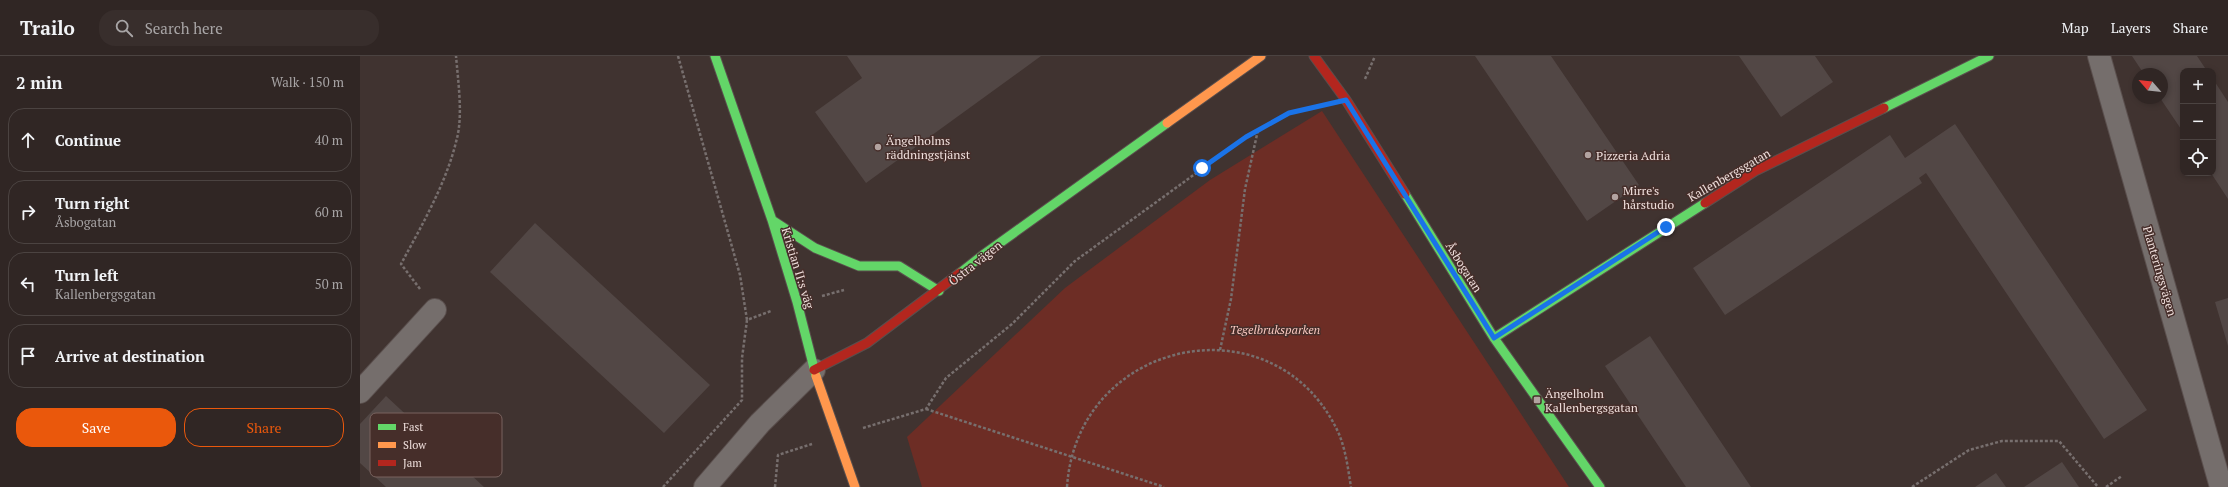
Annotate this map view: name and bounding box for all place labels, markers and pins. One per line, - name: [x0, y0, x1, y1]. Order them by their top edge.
- place label: Ängelholms räddningstjänst: [886, 133, 971, 162]
- marker: Ängelholms räddningstjänst: [873, 142, 883, 152]
- place label: Pizzeria Adria: [1596, 148, 1670, 163]
- marker: Pizzeria Adria: [1583, 150, 1593, 160]
- place label: Mirre's hårstudio: [1623, 183, 1675, 212]
- marker: Mirre's hårstudio: [1610, 192, 1620, 202]
- place label: Ängelholm Kallenbergsgatan: [1545, 386, 1638, 415]
- marker: Ängelholm Kallenbergsgatan: [1532, 395, 1542, 405]

